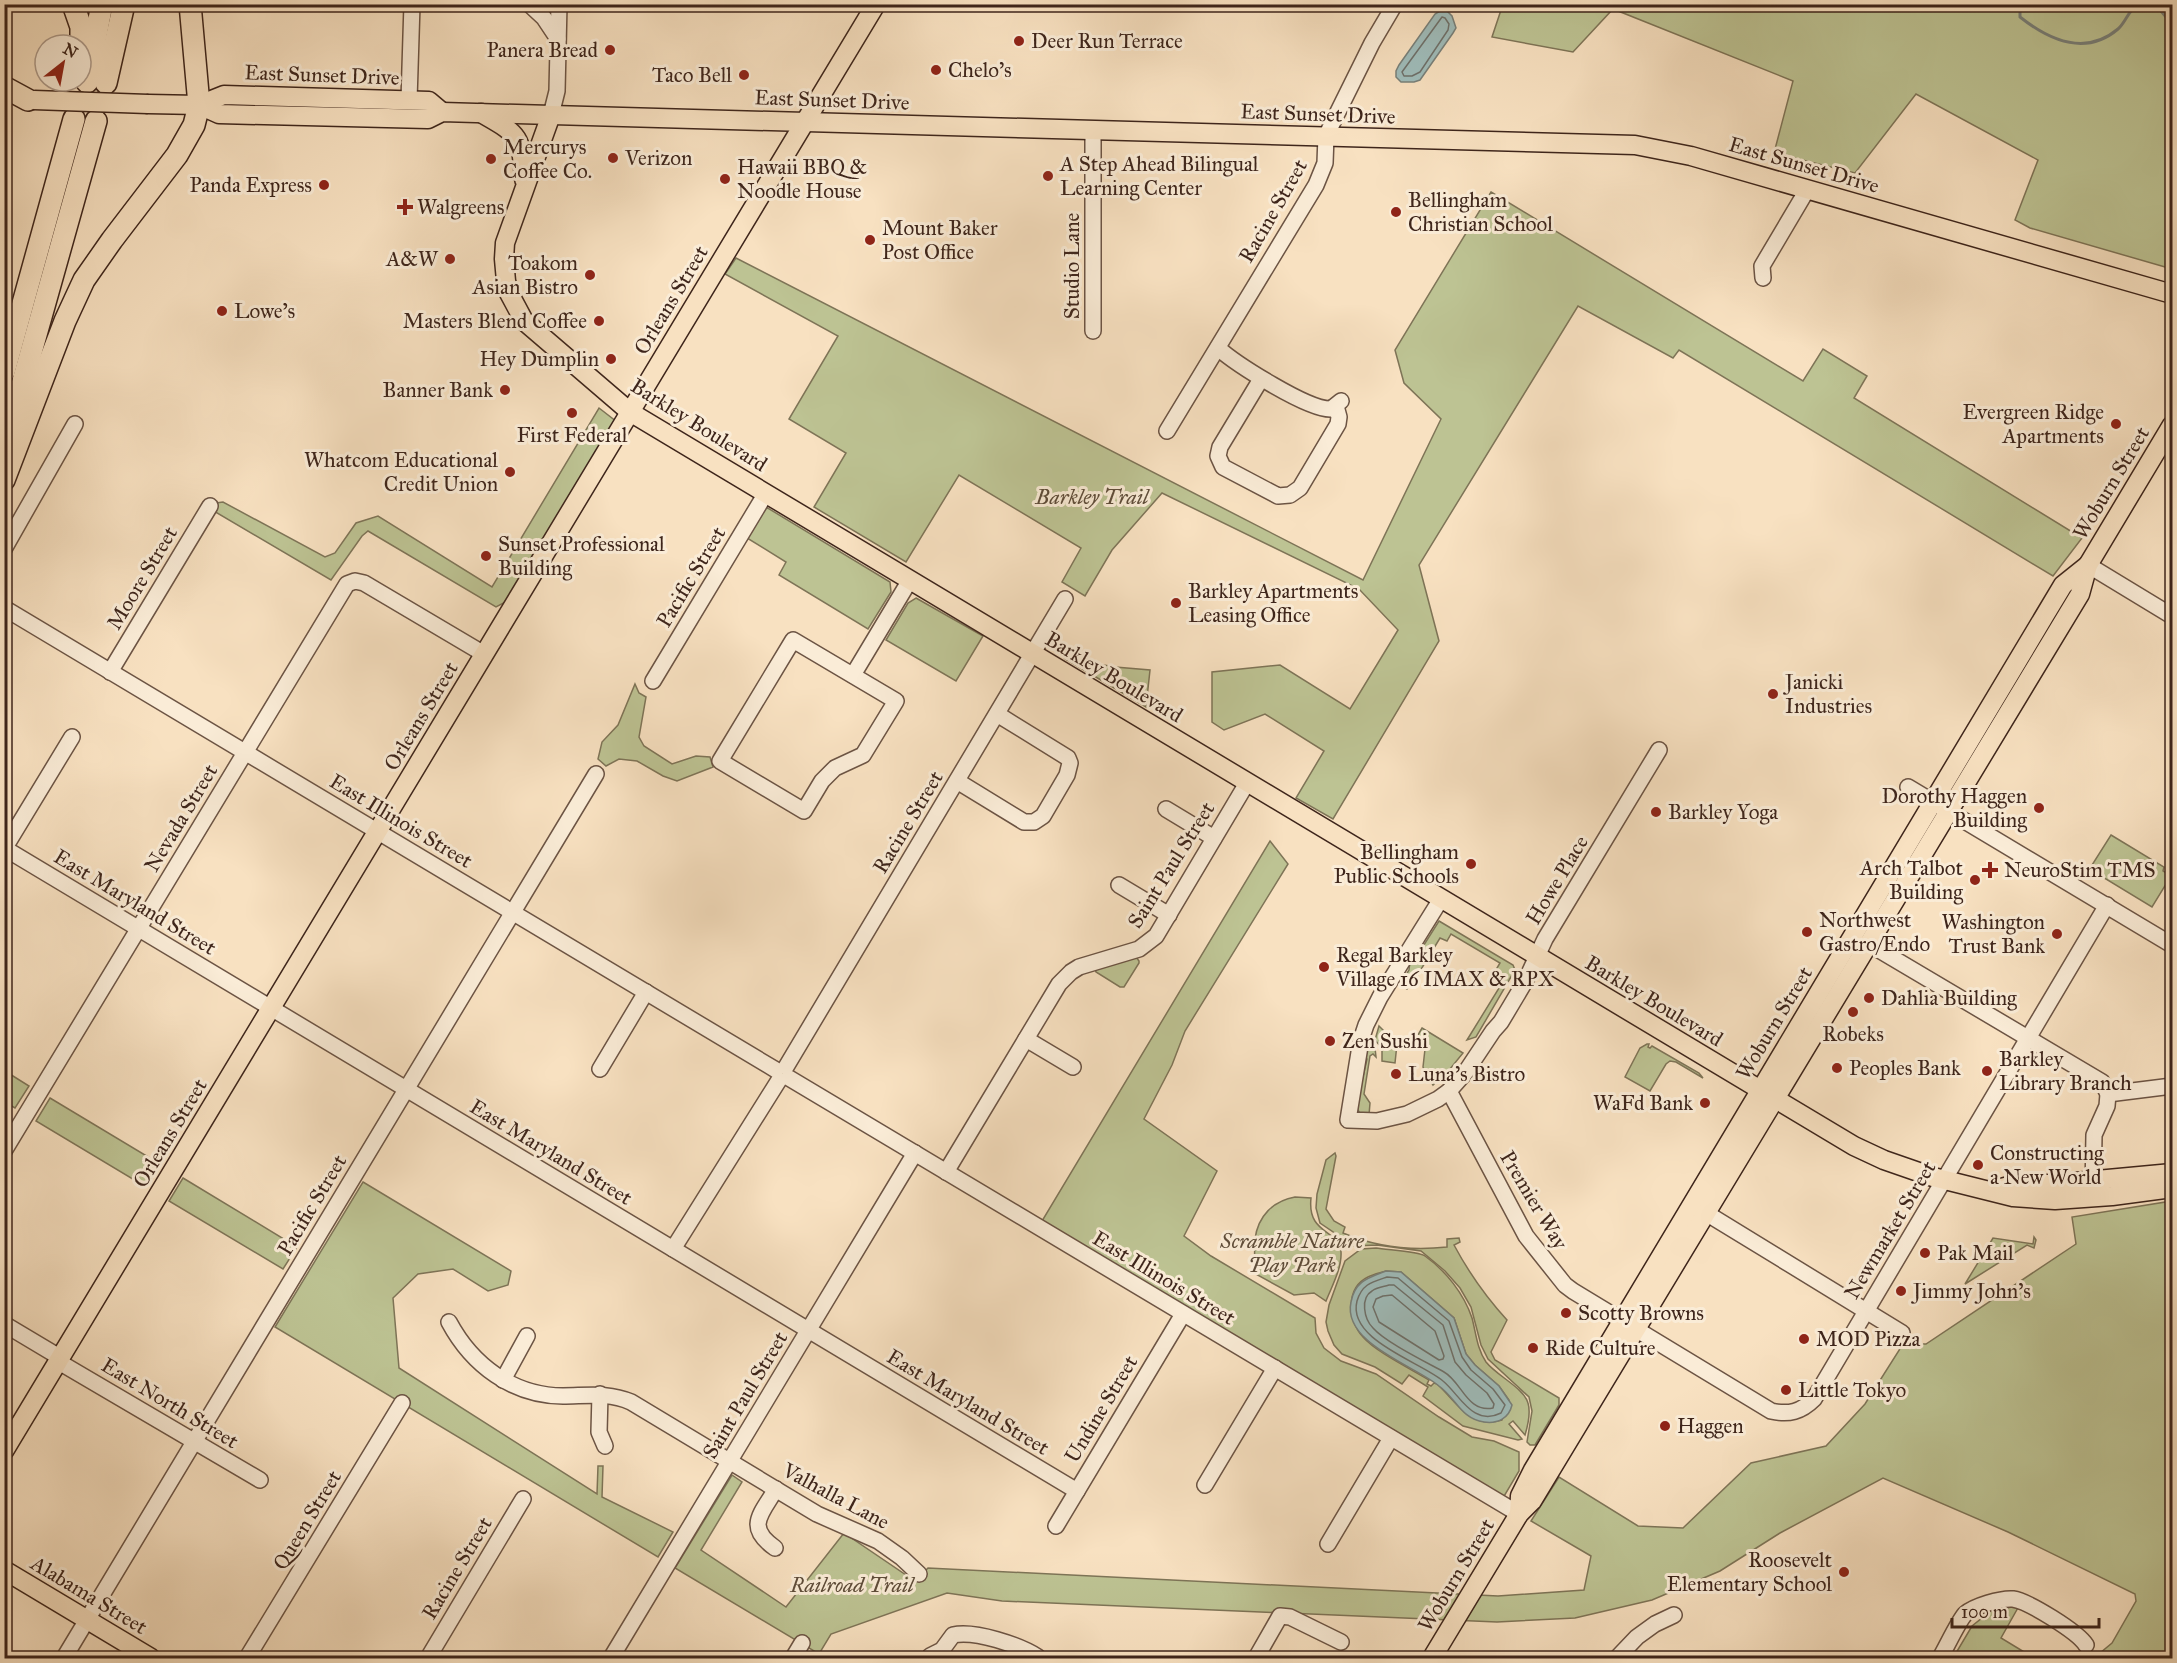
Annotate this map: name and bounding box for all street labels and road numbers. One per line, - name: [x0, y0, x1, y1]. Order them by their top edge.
- street label: East Sunset Drive: [244, 59, 400, 91]
- street label: East Sunset Drive: [754, 84, 910, 116]
- street label: East Sunset Drive: [1240, 98, 1396, 130]
- street label: East Sunset Drive: [1726, 131, 1882, 199]
- street label: Racine Street: [1233, 154, 1313, 267]
- street label: Studio Lane: [1059, 212, 1085, 319]
- street label: Orleans Street: [628, 240, 714, 359]
- street label: Barkley Boulevard: [626, 373, 772, 478]
- street label: Woburn Street: [2067, 421, 2155, 544]
- street label: Moore Street: [101, 521, 183, 634]
- street label: Pacific Street: [651, 521, 731, 632]
- street label: Barkley Boulevard: [1040, 626, 1188, 729]
- street label: Orleans Street: [378, 656, 464, 775]
- street label: Nevada Street: [139, 759, 224, 877]
- street label: Racine Street: [867, 766, 949, 878]
- street label: East Illinois Street: [325, 768, 478, 874]
- street label: Saint Paul Street: [1122, 797, 1220, 933]
- street label: Howe Place: [1520, 830, 1594, 929]
- street label: East Maryland Street: [49, 843, 221, 961]
- street label: Barkley Boulevard: [1580, 950, 1728, 1053]
- street label: Woburn Street: [1730, 961, 1818, 1084]
- street label: Orleans Street: [127, 1073, 213, 1192]
- street label: East Maryland Street: [465, 1093, 637, 1211]
- street label: Premier Way: [1494, 1146, 1574, 1255]
- street label: Pacific Street: [272, 1149, 352, 1260]
- street label: Newmarket Street: [1839, 1156, 1942, 1304]
- street label: East Illinois Street: [1088, 1225, 1241, 1331]
- street label: Saint Paul Street: [697, 1326, 794, 1463]
- street label: East Maryland Street: [882, 1343, 1054, 1461]
- street label: Undine Street: [1059, 1350, 1143, 1467]
- street label: East North Street: [97, 1352, 244, 1454]
- street label: Valhalla Lane: [777, 1457, 894, 1535]
- street label: Queen Street: [267, 1465, 347, 1575]
- street label: Racine Street: [416, 1512, 498, 1624]
- street label: Woburn Street: [1412, 1513, 1500, 1636]
- street label: Alabama Street: [25, 1550, 152, 1640]

